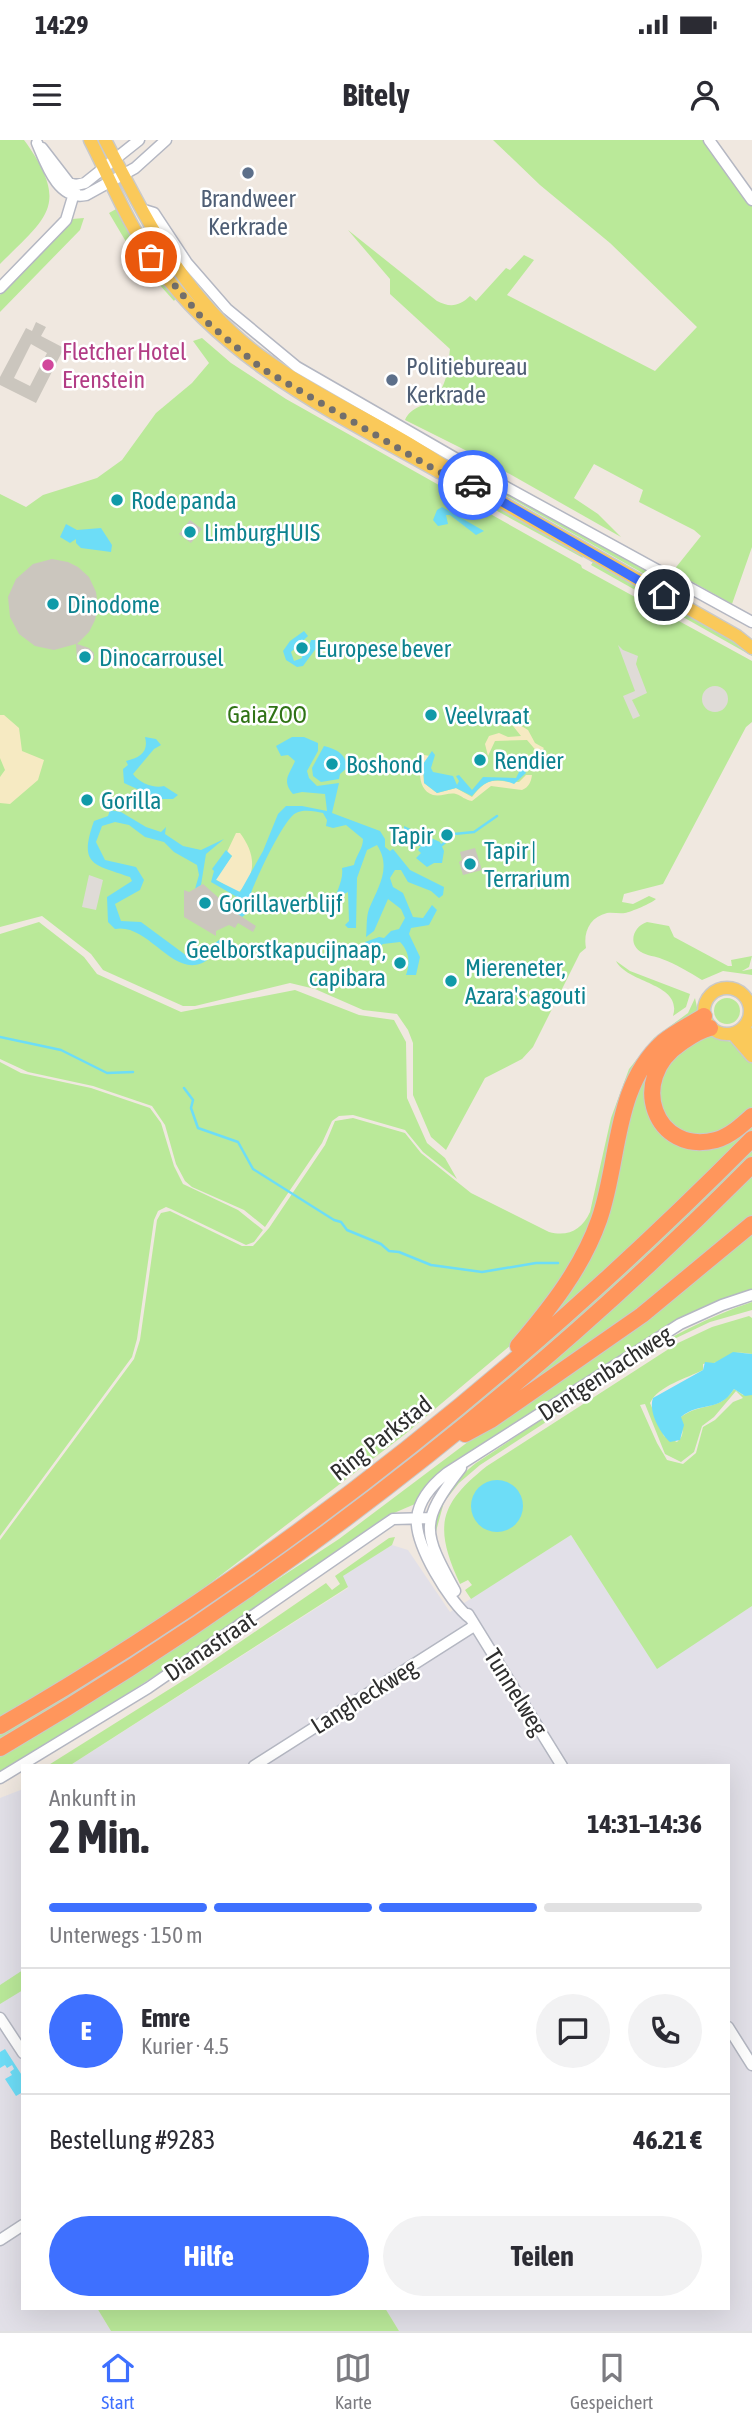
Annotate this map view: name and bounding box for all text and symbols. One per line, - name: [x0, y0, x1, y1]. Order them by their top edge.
- text: 14:29: [35, 10, 89, 40]
- icon: menu: [28, 76, 66, 114]
- text: Bitely: [342, 76, 410, 113]
- icon: person: [686, 76, 724, 114]
- marker: Brandweer Kerkrade: [240, 165, 256, 181]
- place label: Brandweer Kerkrade: [201, 185, 296, 240]
- pin: [121, 227, 181, 287]
- icon: bag: [132, 238, 170, 276]
- place label: Fletcher Hotel Erenstein: [62, 338, 187, 393]
- place label: Politiebureau Kerkrade: [406, 353, 528, 408]
- marker: Fletcher Hotel Erenstein: [40, 357, 56, 373]
- marker: Politiebureau Kerkrade: [384, 372, 400, 388]
- courier: [438, 450, 508, 520]
- icon: car: [454, 466, 492, 504]
- place label: Rode panda: [131, 487, 237, 514]
- marker: Rode panda: [109, 492, 125, 508]
- place label: LimburgHUIS: [204, 519, 320, 546]
- marker: LimburgHUIS: [182, 524, 198, 540]
- pin: [634, 565, 694, 625]
- icon: home: [645, 576, 683, 614]
- place label: Dinodome: [67, 591, 160, 618]
- marker: Dinodome: [45, 596, 61, 612]
- place label: Europese bever: [316, 635, 452, 662]
- marker: Europese bever: [294, 640, 310, 656]
- place label: Dinocarrousel: [99, 644, 224, 671]
- marker: Dinocarrousel: [77, 649, 93, 665]
- park label: GaiaZOO: [227, 701, 307, 728]
- place label: Veelvraat: [445, 702, 530, 729]
- marker: Veelvraat: [423, 707, 439, 723]
- place label: Rendier: [494, 747, 564, 774]
- place label: Boshond: [346, 751, 423, 778]
- marker: Rendier: [472, 752, 488, 768]
- marker: Boshond: [324, 756, 340, 772]
- place label: Gorilla: [101, 787, 161, 814]
- marker: Gorilla: [79, 792, 95, 808]
- place label: Tapir: [389, 822, 434, 849]
- marker: Tapir: [439, 827, 455, 843]
- place label: Tapir | Terrarium: [484, 837, 570, 892]
- marker: Tapir | Terrarium: [462, 856, 478, 872]
- place label: Gorillaverblijf: [219, 890, 343, 917]
- marker: Gorillaverblijf: [197, 895, 213, 911]
- place label: Geelborstkapucijnaap, capibara: [186, 936, 386, 991]
- place label: Miereneter, Azara's agouti: [465, 954, 586, 1009]
- marker: Geelborstkapucijnaap, capibara: [392, 955, 408, 971]
- marker: Miereneter, Azara's agouti: [443, 973, 459, 989]
- street label: Dentgenbachweg: [533, 1319, 677, 1426]
- street label: Ring Parkstad: [325, 1390, 437, 1486]
- street label: Dianastraat: [159, 1606, 261, 1686]
- street label: Tunnelweg: [479, 1644, 553, 1741]
- street label: Langheckweg: [306, 1653, 422, 1739]
- text: Ankunft in: [49, 1785, 136, 1811]
- text: 14:31–14:36: [587, 1809, 702, 1839]
- text: 2 Min.: [49, 1810, 149, 1863]
- text: Unterwegs · 150 m: [49, 1922, 203, 1948]
- button: chat: [536, 1994, 610, 2068]
- button: phone: [628, 1994, 702, 2068]
- text: Emre: [141, 2003, 190, 2033]
- text: E: [80, 2016, 92, 2046]
- text: Kurier · 4.5: [141, 2033, 229, 2059]
- text: Bestellung #9283: [49, 2125, 215, 2155]
- text: 46.21 €: [633, 2125, 702, 2155]
- button: Hilfe: [49, 2216, 369, 2296]
- button: Teilen: [383, 2216, 702, 2296]
- tab: Start: [99, 2349, 137, 2413]
- tab: Karte: [334, 2349, 372, 2413]
- tab: Gespeichert: [570, 2349, 653, 2413]

